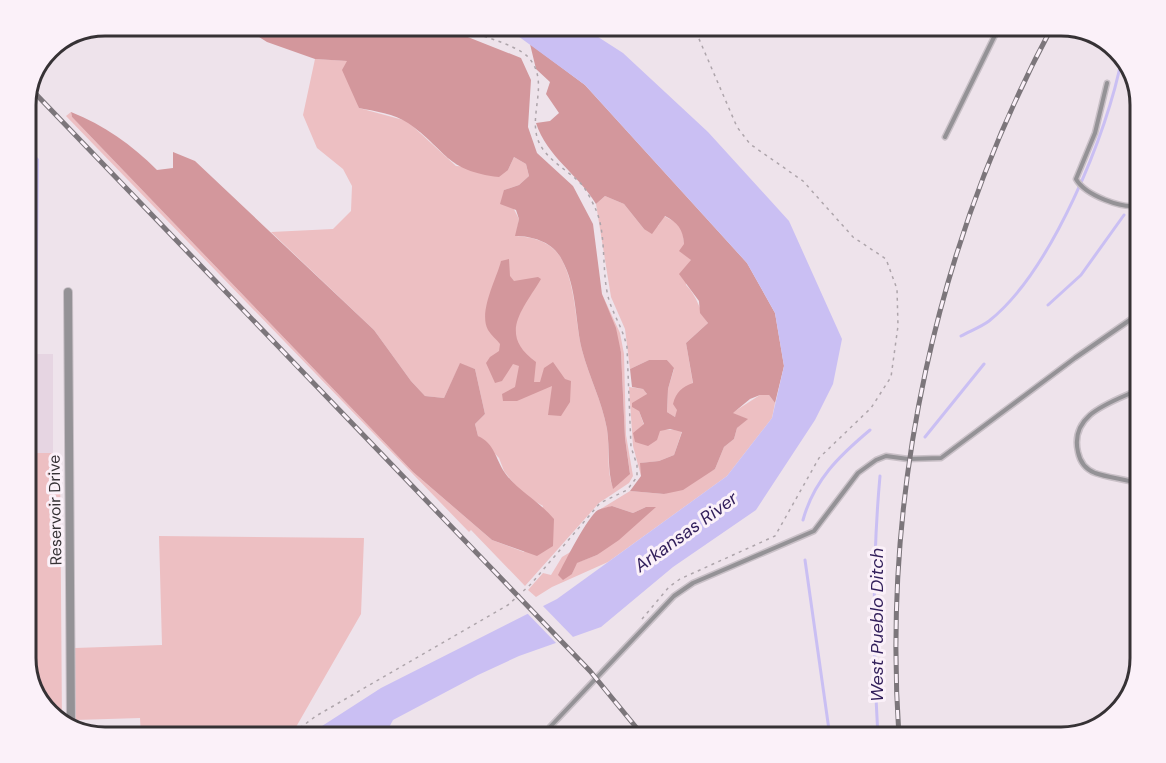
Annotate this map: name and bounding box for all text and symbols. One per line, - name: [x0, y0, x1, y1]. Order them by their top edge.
- street label: Reservoir Drive: [44, 455, 66, 565]
- water label: Arkansas River: [629, 486, 744, 578]
- water label: West Pueblo Ditch: [865, 548, 889, 702]

